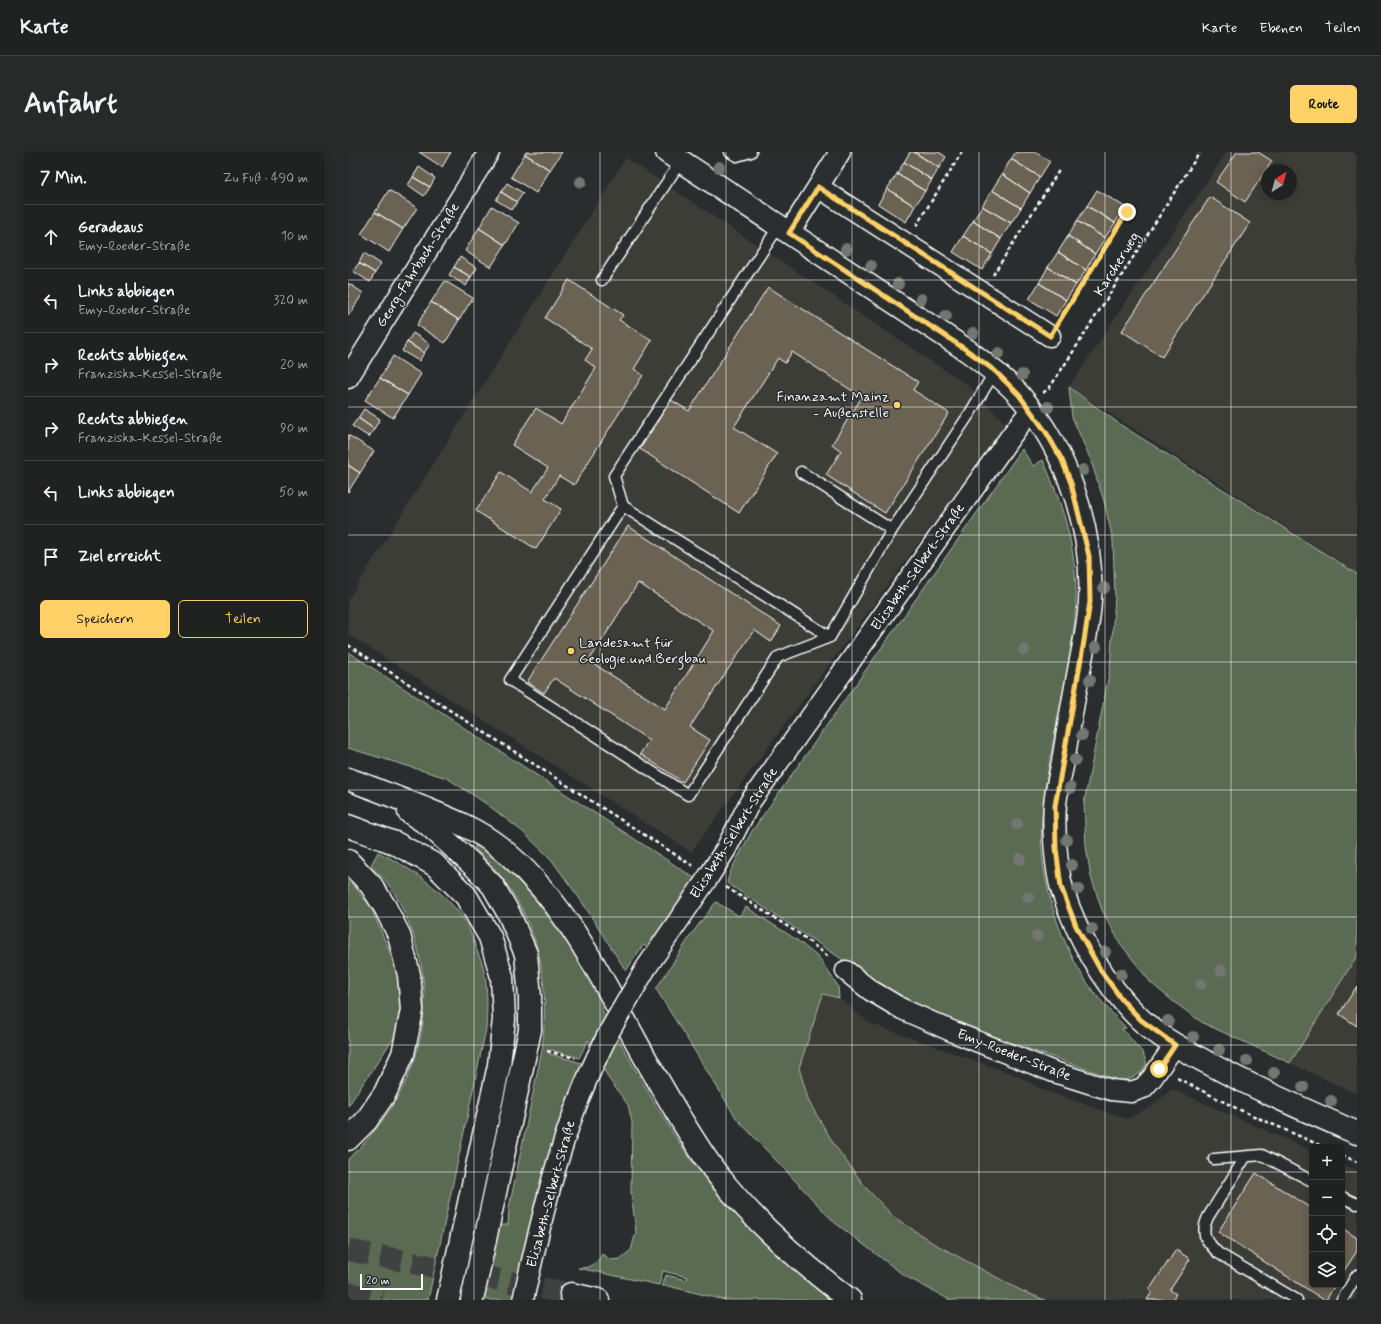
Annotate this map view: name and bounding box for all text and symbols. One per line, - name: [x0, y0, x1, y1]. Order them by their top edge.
- text: Karte: [20, 15, 69, 40]
- text: Karte: [1202, 19, 1237, 37]
- text: Ebenen: [1259, 19, 1303, 37]
- text: Teilen: [1325, 19, 1361, 37]
- button: Route: [1290, 85, 1357, 123]
- text: Anfahrt: [24, 86, 117, 123]
- north arrow: [1261, 164, 1297, 200]
- text: 7 Min.: [40, 167, 87, 189]
- text: Zu Fuß · 490 m: [223, 170, 308, 187]
- street label: Georg-Fahrbach-Straße: [372, 199, 465, 331]
- route end: [1118, 203, 1136, 221]
- text: Geradeaus: [78, 218, 143, 238]
- icon: ahead: [40, 226, 62, 248]
- text: 10 m: [281, 228, 308, 245]
- street label: Karcherweg: [1090, 229, 1145, 300]
- text: Emy-Roeder-Straße: [78, 238, 190, 255]
- text: Links abbiegen: [78, 282, 175, 302]
- icon: left: [40, 290, 62, 312]
- text: 320 m: [274, 292, 308, 309]
- text: Emy-Roeder-Straße: [78, 302, 190, 319]
- text: Rechts abbiegen: [78, 346, 188, 366]
- icon: right: [40, 354, 62, 376]
- text: 20 m: [280, 356, 308, 373]
- text: Franziska-Kessel-Straße: [78, 366, 222, 383]
- place label: Finanzamt Mainz - Außenstelle: [777, 388, 889, 422]
- marker: Finanzamt Mainz - Außenstelle: [892, 400, 902, 410]
- text: Rechts abbiegen: [78, 410, 188, 430]
- icon: right: [40, 418, 62, 440]
- text: 90 m: [280, 420, 308, 437]
- text: Franziska-Kessel-Straße: [78, 430, 222, 447]
- icon: left: [40, 482, 62, 504]
- text: Links abbiegen: [78, 483, 175, 503]
- text: 50 m: [279, 484, 308, 501]
- street label: Elisabeth-Selbert-Straße: [867, 500, 969, 634]
- icon: arrive: [40, 546, 62, 568]
- text: Ziel erreicht: [78, 547, 161, 567]
- button: Speichern: [40, 600, 170, 638]
- button: Teilen: [178, 600, 308, 638]
- place label: Landesamt für Geologie und Bergbau: [579, 634, 707, 670]
- marker: Landesamt für Geologie und Bergbau: [566, 646, 576, 656]
- street label: Elisabeth-Selbert-Straße: [686, 764, 782, 902]
- street label: Emy-Roeder-Straße: [954, 1025, 1074, 1085]
- route start: [1150, 1060, 1168, 1078]
- street label: Elisabeth-Selbert-Straße: [523, 1118, 579, 1270]
- map controls: [1309, 1144, 1345, 1288]
- button: +: [1309, 1144, 1345, 1180]
- button: −: [1309, 1180, 1345, 1216]
- button: locate: [1309, 1216, 1345, 1252]
- button: layers: [1309, 1252, 1345, 1288]
- scale bar: [360, 1272, 423, 1291]
- text: 20 m: [366, 1274, 389, 1288]

